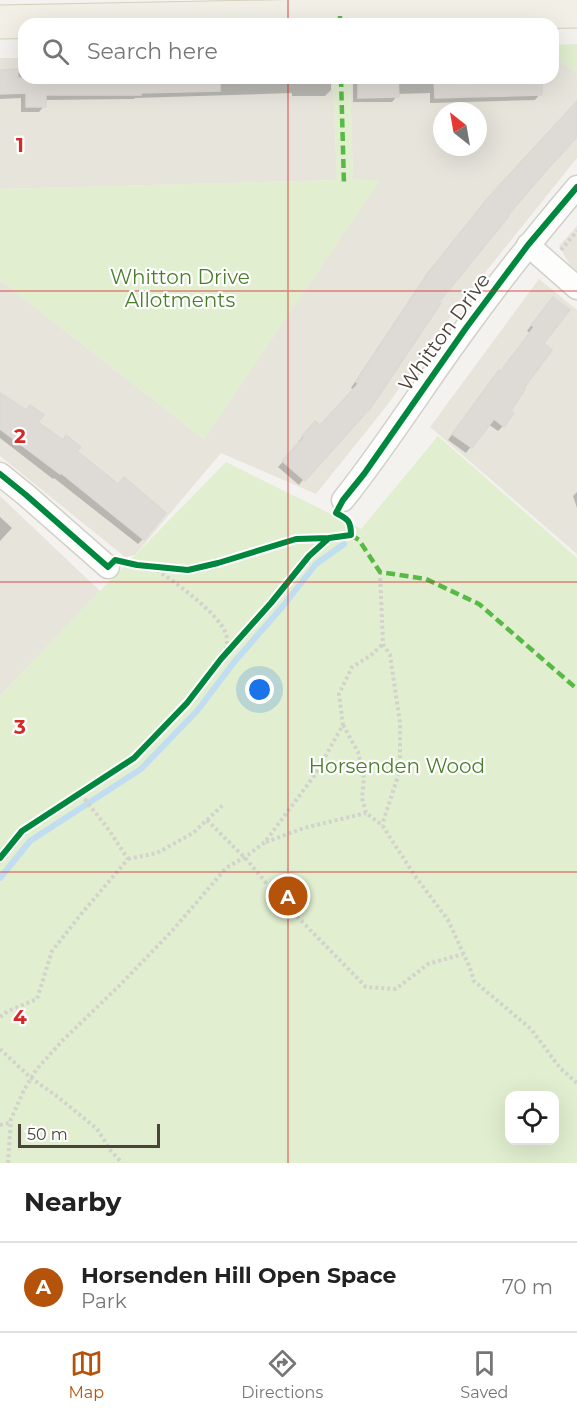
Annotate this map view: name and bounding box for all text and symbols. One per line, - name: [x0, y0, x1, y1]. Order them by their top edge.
- search box: [18, 18, 559, 84]
- icon: search: [39, 35, 72, 68]
- text: Search here: [87, 38, 218, 65]
- north arrow: [433, 102, 487, 156]
- text: 1: [16, 133, 24, 157]
- park label: Whitton Drive Allotments: [110, 265, 250, 312]
- street label: Whitton Drive: [393, 268, 495, 396]
- text: 2: [14, 424, 26, 448]
- your location: [245, 675, 274, 704]
- text: 3: [13, 715, 26, 739]
- park label: Horsenden Wood: [309, 754, 485, 778]
- pin: A: [268, 874, 308, 918]
- text: 4: [13, 1005, 27, 1029]
- map controls: [505, 1091, 559, 1145]
- button: locate: [505, 1091, 559, 1145]
- scale bar: [18, 1121, 160, 1148]
- text: 50 m: [27, 1125, 68, 1144]
- text: Nearby: [24, 1186, 121, 1218]
- text: Horsenden Hill Open Space: [81, 1262, 396, 1289]
- text: A: [36, 1275, 51, 1299]
- text: 70 m: [502, 1275, 553, 1299]
- text: Park: [81, 1289, 127, 1313]
- tab: Map: [69, 1347, 104, 1402]
- tab: Directions: [241, 1347, 323, 1402]
- tab: Saved: [460, 1347, 508, 1402]

